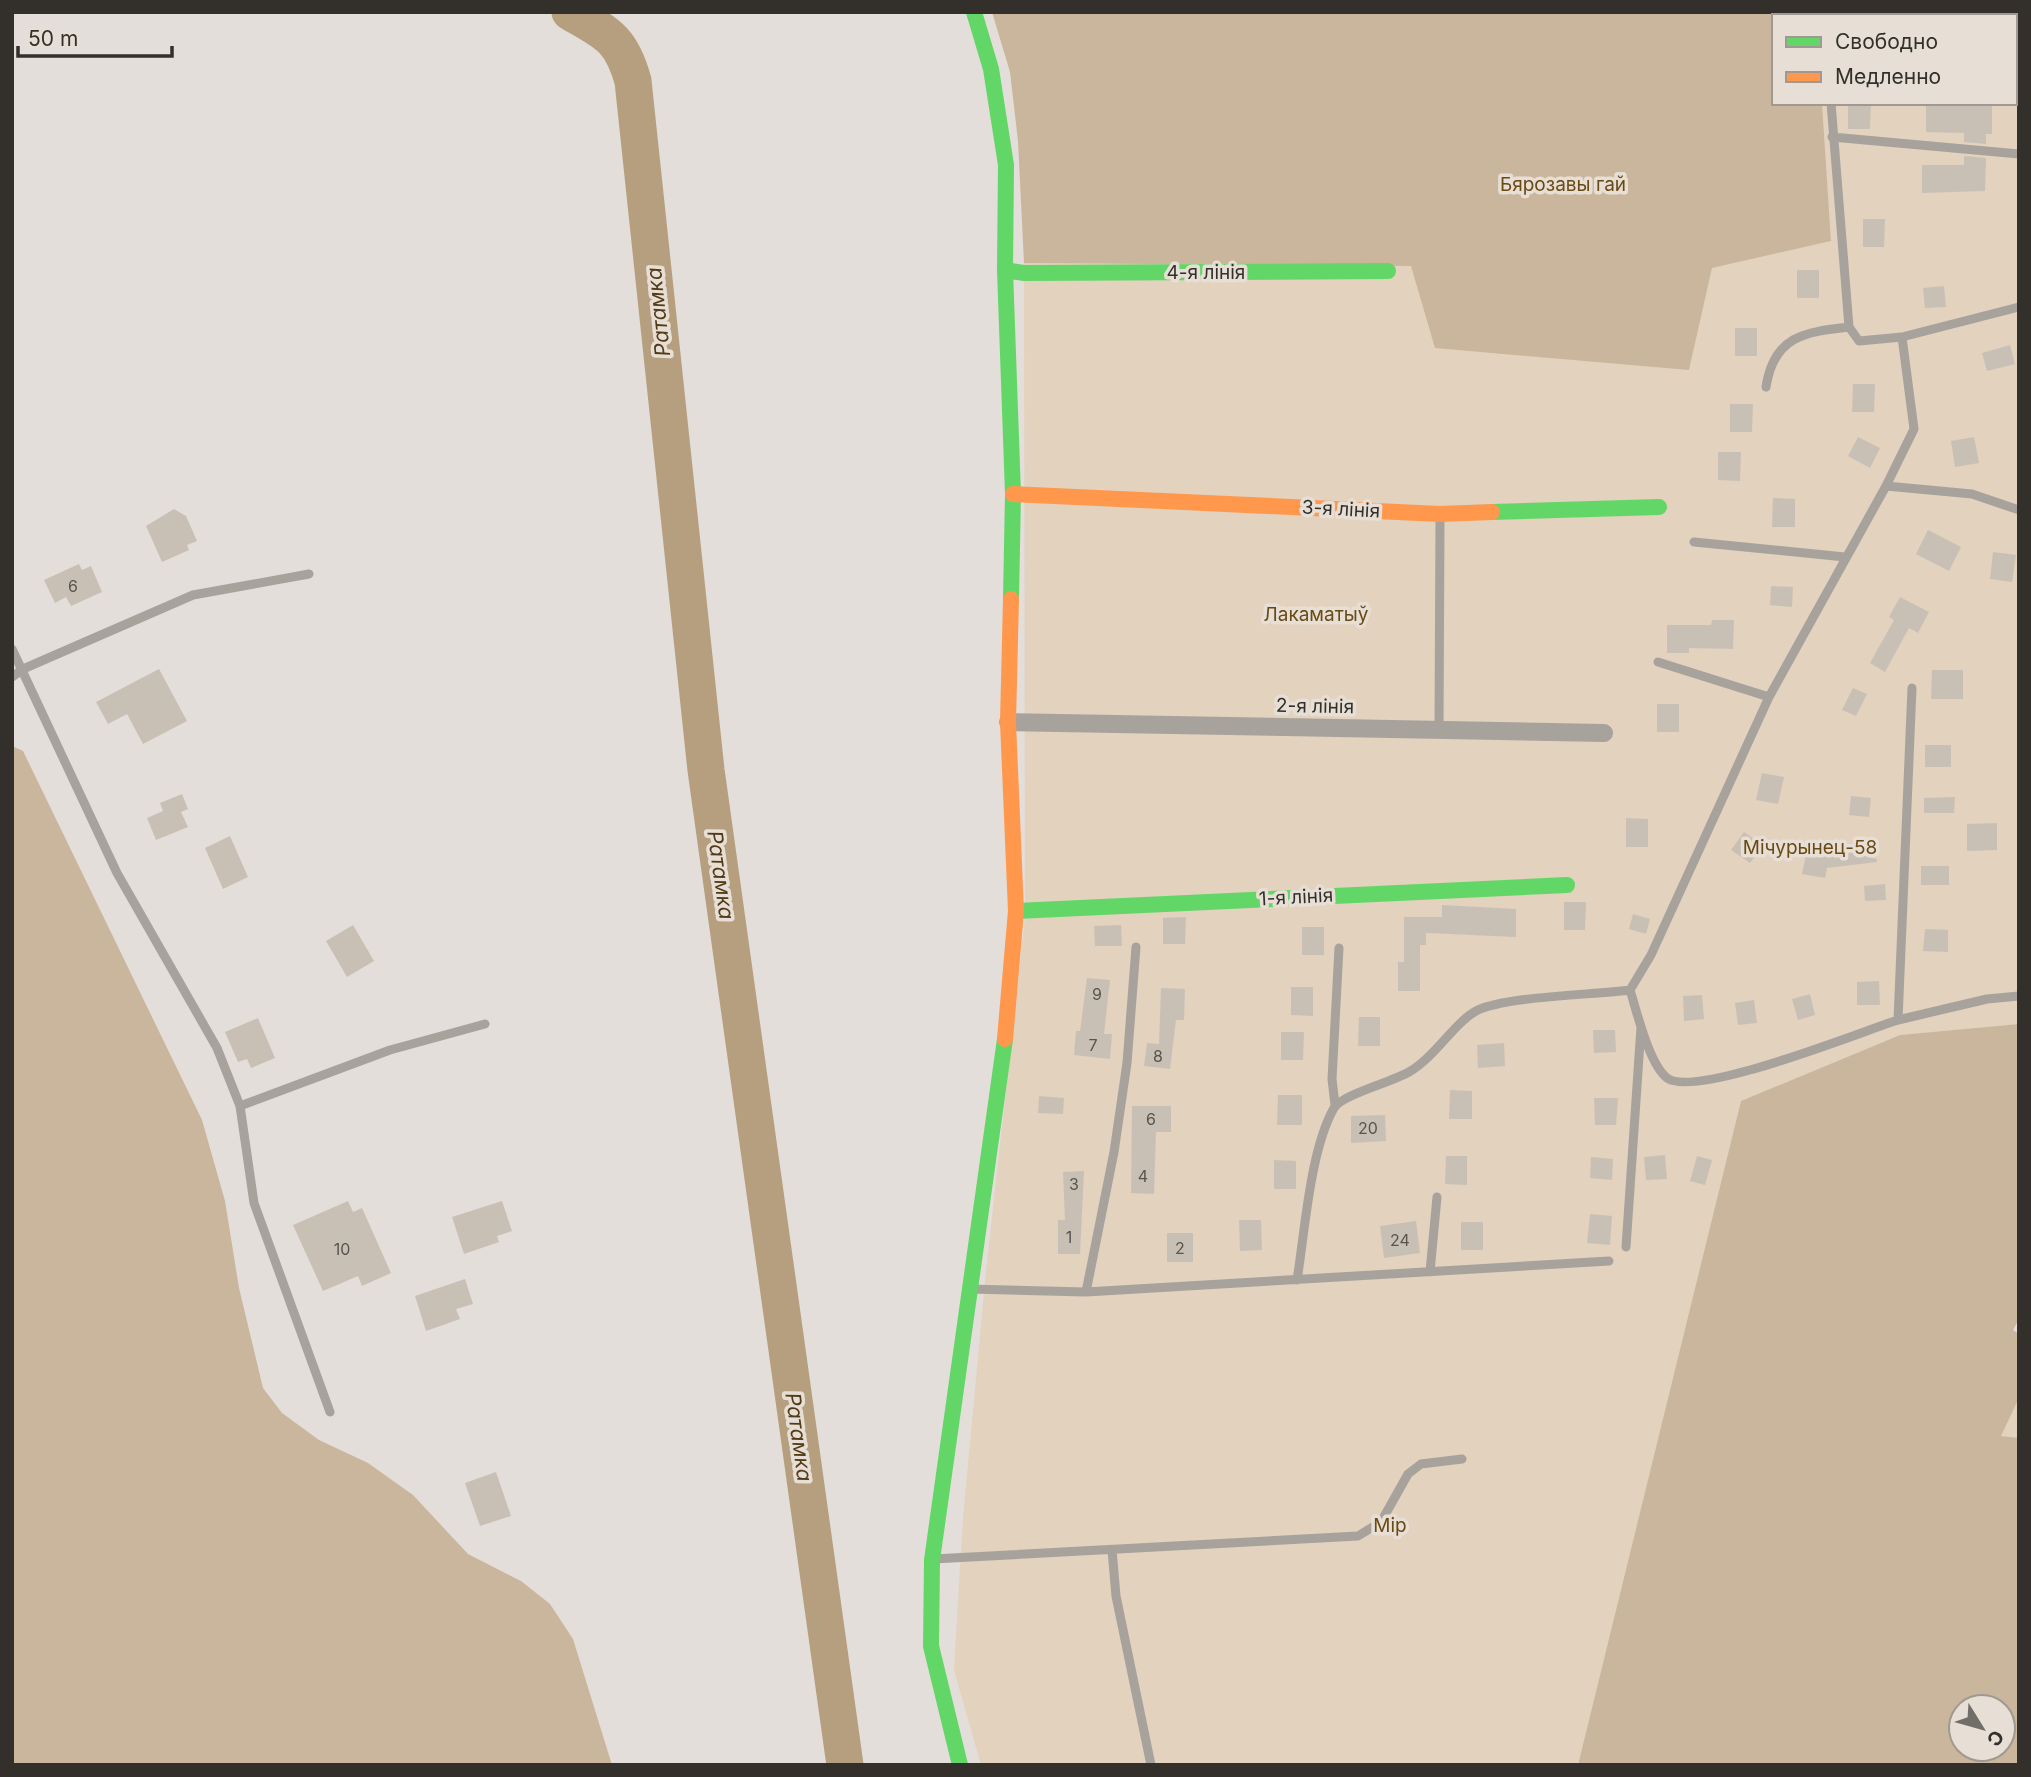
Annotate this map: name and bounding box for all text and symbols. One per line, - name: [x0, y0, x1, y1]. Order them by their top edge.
- scale bar: [18, 14, 172, 58]
- legend: [1772, 14, 2017, 105]
- text: 50 m: [28, 26, 78, 51]
- text: Свободно: [1835, 29, 1938, 54]
- text: Медленно: [1835, 64, 1941, 89]
- park label: Бярозавы гай: [1500, 173, 1626, 196]
- street label: 4-я лінія: [1167, 261, 1245, 284]
- water label: Ратамка: [641, 266, 675, 358]
- street label: 3-я лінія: [1301, 495, 1381, 523]
- house number: 6: [68, 576, 78, 596]
- park label: Лакаматыў: [1264, 603, 1369, 626]
- street label: 2-я лінія: [1276, 694, 1354, 718]
- water label: Ратамка: [702, 829, 740, 921]
- park label: Мічурынец-58: [1743, 836, 1877, 859]
- street label: 1-я лінія: [1258, 884, 1334, 910]
- house number: 9: [1092, 984, 1102, 1004]
- house number: 7: [1088, 1035, 1098, 1055]
- house number: 8: [1153, 1046, 1163, 1066]
- house number: 6: [1146, 1109, 1156, 1129]
- house number: 20: [1358, 1118, 1378, 1138]
- house number: 4: [1138, 1166, 1148, 1186]
- house number: 3: [1069, 1174, 1079, 1194]
- house number: 1: [1066, 1227, 1072, 1247]
- house number: 24: [1390, 1230, 1410, 1250]
- house number: 2: [1175, 1238, 1185, 1258]
- house number: 10: [334, 1239, 350, 1259]
- water label: Ратамка: [780, 1391, 818, 1483]
- park label: Мір: [1373, 1514, 1407, 1537]
- north arrow: [1947, 1693, 2017, 1763]
- text: С: [1982, 1725, 2009, 1750]

